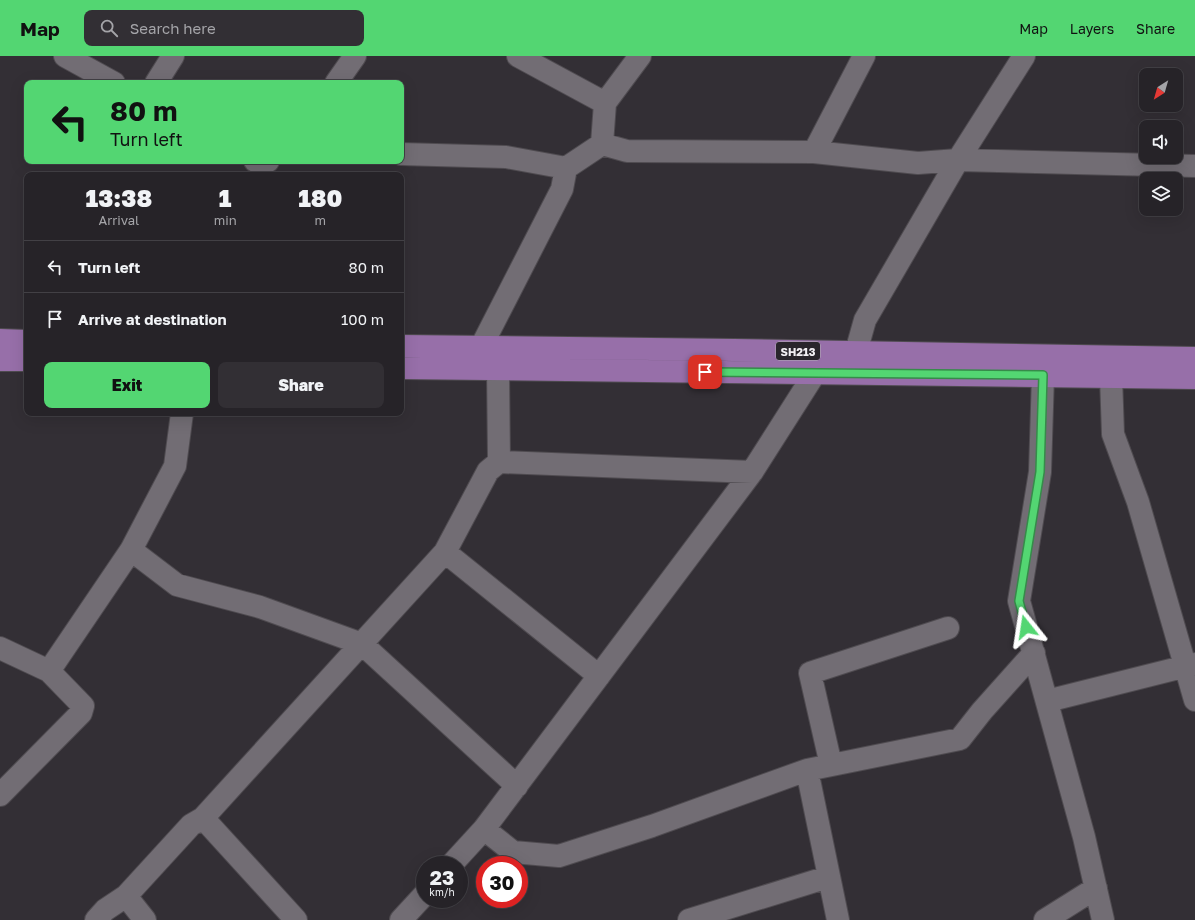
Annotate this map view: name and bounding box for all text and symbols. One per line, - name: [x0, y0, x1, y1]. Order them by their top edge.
- search box: [84, 10, 364, 46]
- text: Map: [20, 17, 60, 40]
- icon: search: [98, 17, 120, 39]
- text: Search here: [130, 19, 216, 37]
- text: Map: [1019, 20, 1048, 37]
- text: Layers: [1070, 20, 1114, 37]
- text: Share: [1136, 20, 1175, 37]
- north arrow: [1139, 68, 1183, 112]
- map controls: [1139, 68, 1183, 216]
- text: 80 m: [110, 94, 178, 127]
- icon: left: [44, 96, 96, 148]
- button: sound: [1139, 120, 1183, 164]
- text: Turn left: [110, 128, 183, 150]
- button: layers: [1139, 172, 1183, 216]
- text: 13:38: [86, 183, 152, 212]
- text: 1: [219, 183, 231, 212]
- text: 180: [298, 183, 342, 212]
- text: Arrival: [98, 212, 139, 228]
- text: min: [214, 212, 237, 228]
- text: m: [315, 212, 326, 228]
- icon: left: [44, 256, 66, 278]
- text: Turn left: [78, 258, 140, 276]
- text: 80 m: [349, 258, 384, 276]
- icon: arrive: [44, 308, 66, 330]
- text: Arrive at destination: [78, 310, 227, 328]
- text: 100 m: [341, 310, 384, 328]
- road number: SH213: [776, 342, 820, 360]
- pin: [688, 355, 722, 389]
- icon: arrive: [694, 361, 716, 383]
- button: Exit: [44, 362, 210, 408]
- button: Share: [218, 362, 384, 408]
- position arrow: [1005, 606, 1047, 648]
- speed limit sign: 30: [476, 856, 528, 908]
- text: 23: [430, 865, 454, 889]
- text: km/h: [429, 886, 455, 898]

